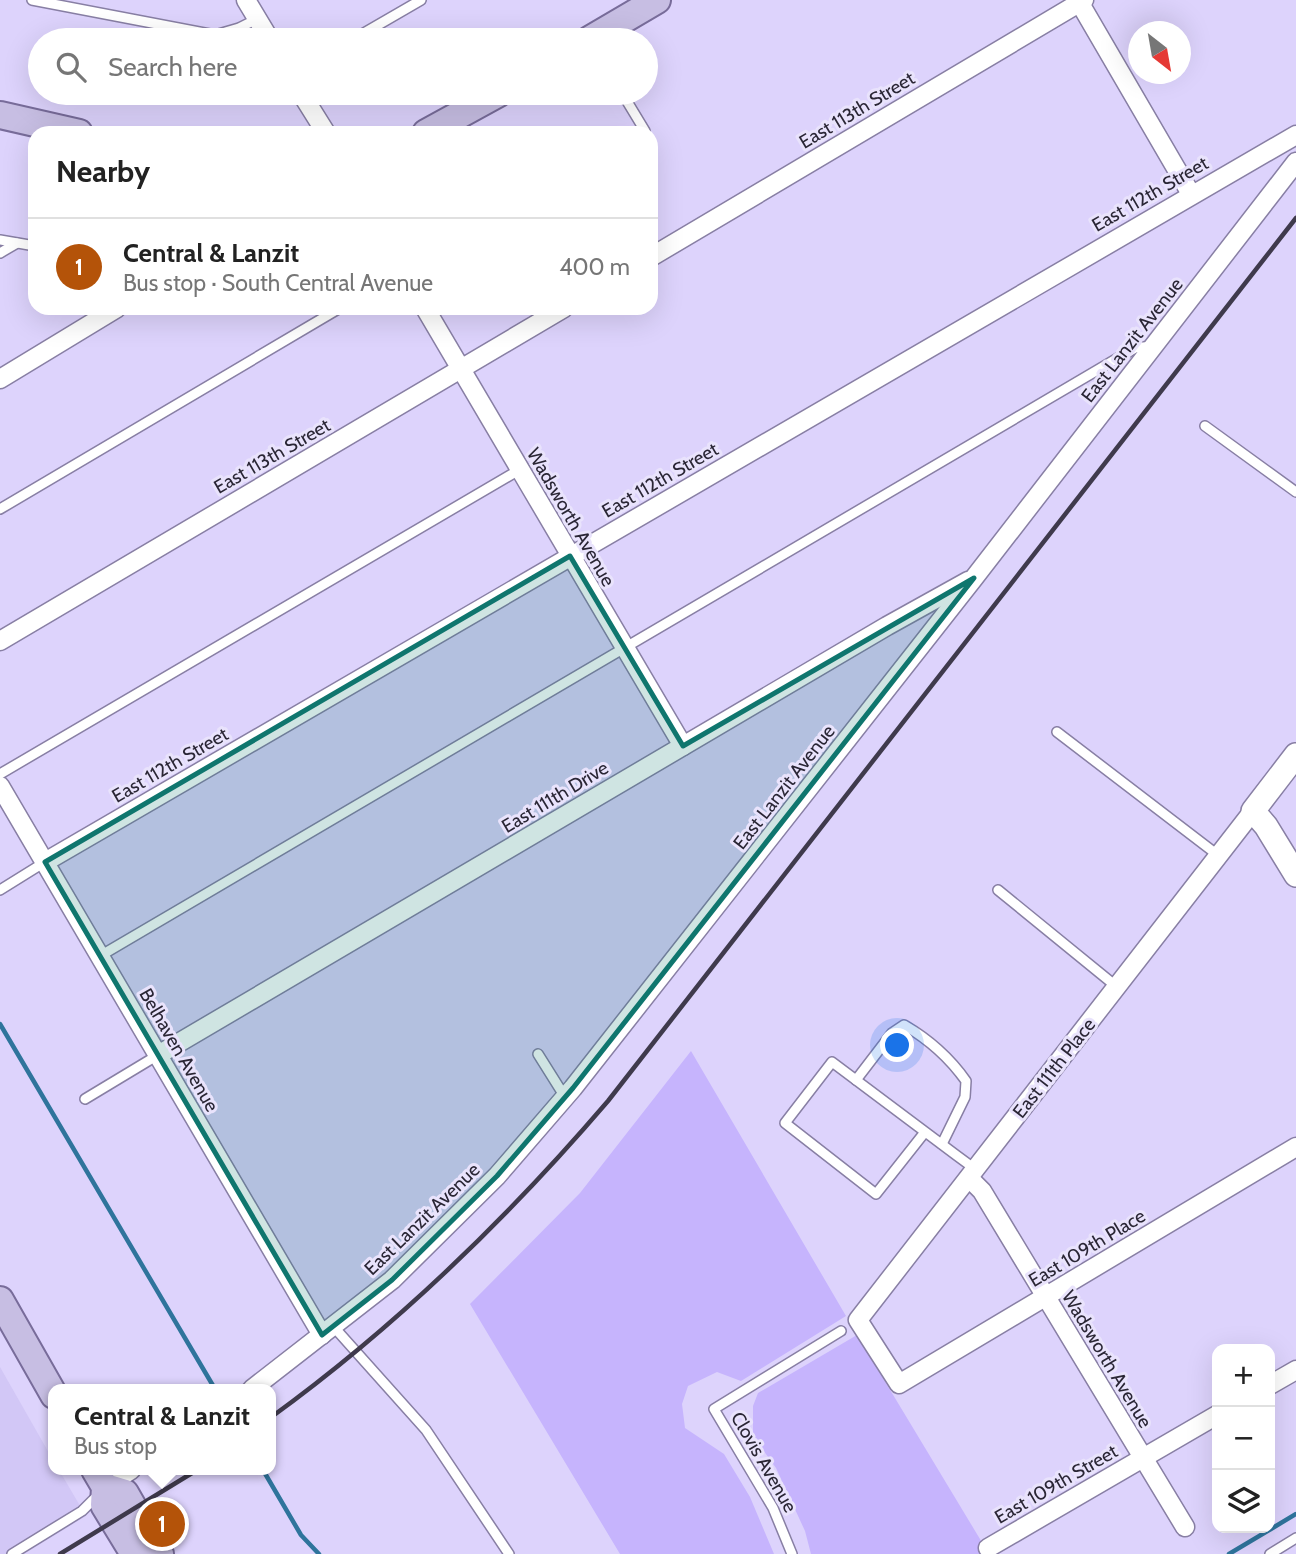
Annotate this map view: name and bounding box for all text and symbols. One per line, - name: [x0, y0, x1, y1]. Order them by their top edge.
- north arrow: [1128, 21, 1191, 84]
- search box: [28, 28, 658, 105]
- icon: search: [52, 48, 90, 86]
- text: Search here: [108, 51, 237, 83]
- street label: East 113th Street: [795, 66, 919, 154]
- street label: East 112th Street: [1088, 151, 1213, 237]
- text: Nearby: [56, 153, 150, 190]
- text: Central & Lanzit: [123, 237, 299, 269]
- text: 1: [75, 253, 83, 281]
- text: 400 m: [559, 253, 630, 281]
- text: Bus stop · South Central Avenue: [123, 269, 433, 297]
- street label: East Lanzit Avenue: [1076, 273, 1188, 407]
- street label: East 113th Street: [210, 413, 335, 499]
- street label: East 112th Street: [598, 437, 723, 523]
- street label: Wadsworth Avenue: [522, 444, 620, 591]
- street label: East Lanzit Avenue: [728, 720, 840, 854]
- street label: East 112th Street: [108, 722, 233, 808]
- street label: East 111th Drive: [497, 756, 613, 838]
- street label: Belhaven Avenue: [134, 984, 224, 1116]
- street label: East 111th Place: [1008, 1013, 1100, 1123]
- your location: [880, 1028, 914, 1062]
- street label: East Lanzit Avenue: [360, 1158, 485, 1280]
- street label: East 109th Place: [1024, 1204, 1150, 1292]
- street label: Wadsworth Avenue: [1057, 1286, 1157, 1432]
- map controls: [1212, 1344, 1275, 1533]
- button: +: [1212, 1344, 1275, 1407]
- popup: [48, 1384, 276, 1475]
- text: Central & Lanzit: [74, 1400, 250, 1432]
- button: −: [1212, 1407, 1275, 1470]
- street label: Clovis Avenue: [726, 1408, 802, 1517]
- text: Bus stop: [74, 1432, 157, 1460]
- street label: East 109th Street: [990, 1439, 1122, 1529]
- button: layers: [1212, 1470, 1275, 1533]
- pin: 1: [139, 1498, 185, 1550]

